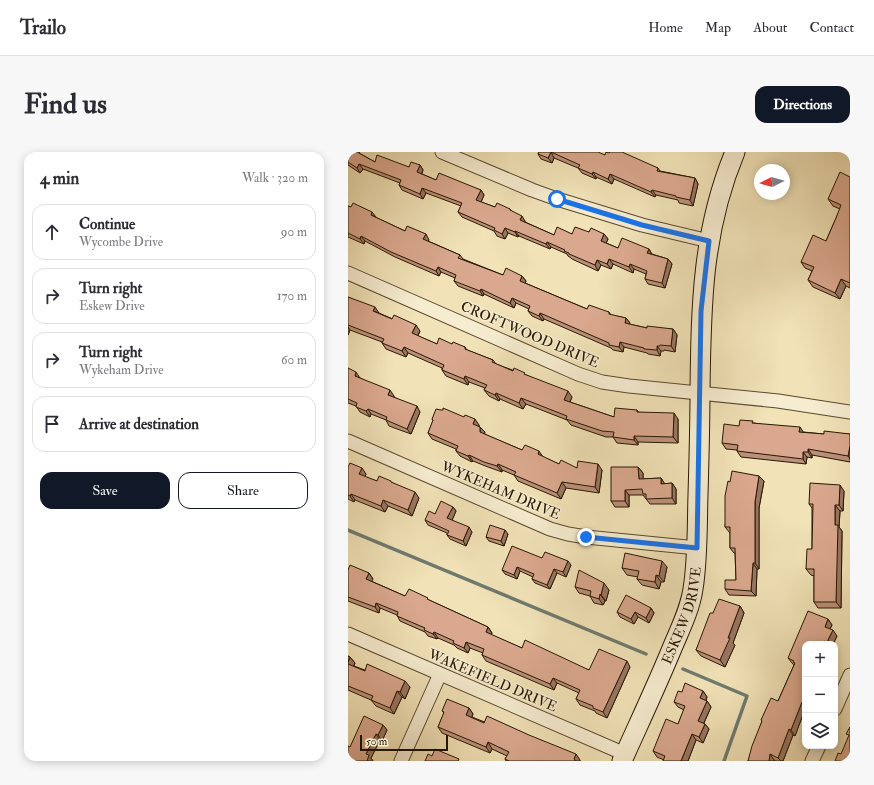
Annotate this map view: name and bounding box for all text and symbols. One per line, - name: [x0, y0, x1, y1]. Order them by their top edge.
- text: Trailo: [20, 16, 66, 40]
- text: Home: [648, 19, 683, 36]
- text: Map: [705, 19, 731, 36]
- text: About: [753, 19, 787, 36]
- text: Contact: [809, 19, 854, 36]
- button: Directions: [755, 86, 850, 123]
- text: Find us: [24, 87, 107, 122]
- north arrow: [754, 164, 790, 200]
- text: 4 min: [40, 168, 79, 189]
- text: Walk · 320 m: [242, 170, 308, 186]
- route start: [548, 190, 566, 208]
- text: Continue: [79, 215, 135, 234]
- icon: ahead: [41, 221, 63, 243]
- text: 90 m: [281, 224, 307, 240]
- text: Wycombe Drive: [79, 234, 163, 250]
- text: Turn right: [79, 279, 142, 298]
- icon: right: [41, 285, 63, 307]
- text: 170 m: [277, 288, 307, 304]
- text: Eskew Drive: [79, 298, 145, 314]
- street label: CROFTWOOD DRIVE: [458, 298, 602, 371]
- text: Turn right: [79, 343, 142, 362]
- icon: right: [41, 349, 63, 371]
- text: 60 m: [281, 352, 307, 368]
- text: Wykeham Drive: [79, 362, 164, 378]
- icon: arrive: [41, 413, 63, 435]
- text: Arrive at destination: [79, 415, 199, 434]
- street label: WYKEHAM DRIVE: [438, 457, 563, 523]
- button: Save: [40, 472, 170, 509]
- button: Share: [178, 472, 308, 509]
- route end: [577, 528, 595, 546]
- street label: ESKEW DRIVE: [658, 566, 705, 667]
- map controls: [802, 641, 838, 749]
- button: +: [802, 641, 838, 677]
- street label: WAKEFIELD DRIVE: [425, 645, 560, 715]
- button: −: [802, 677, 838, 713]
- button: layers: [802, 713, 838, 749]
- scale bar: [360, 733, 448, 752]
- text: 50 m: [366, 735, 387, 748]

